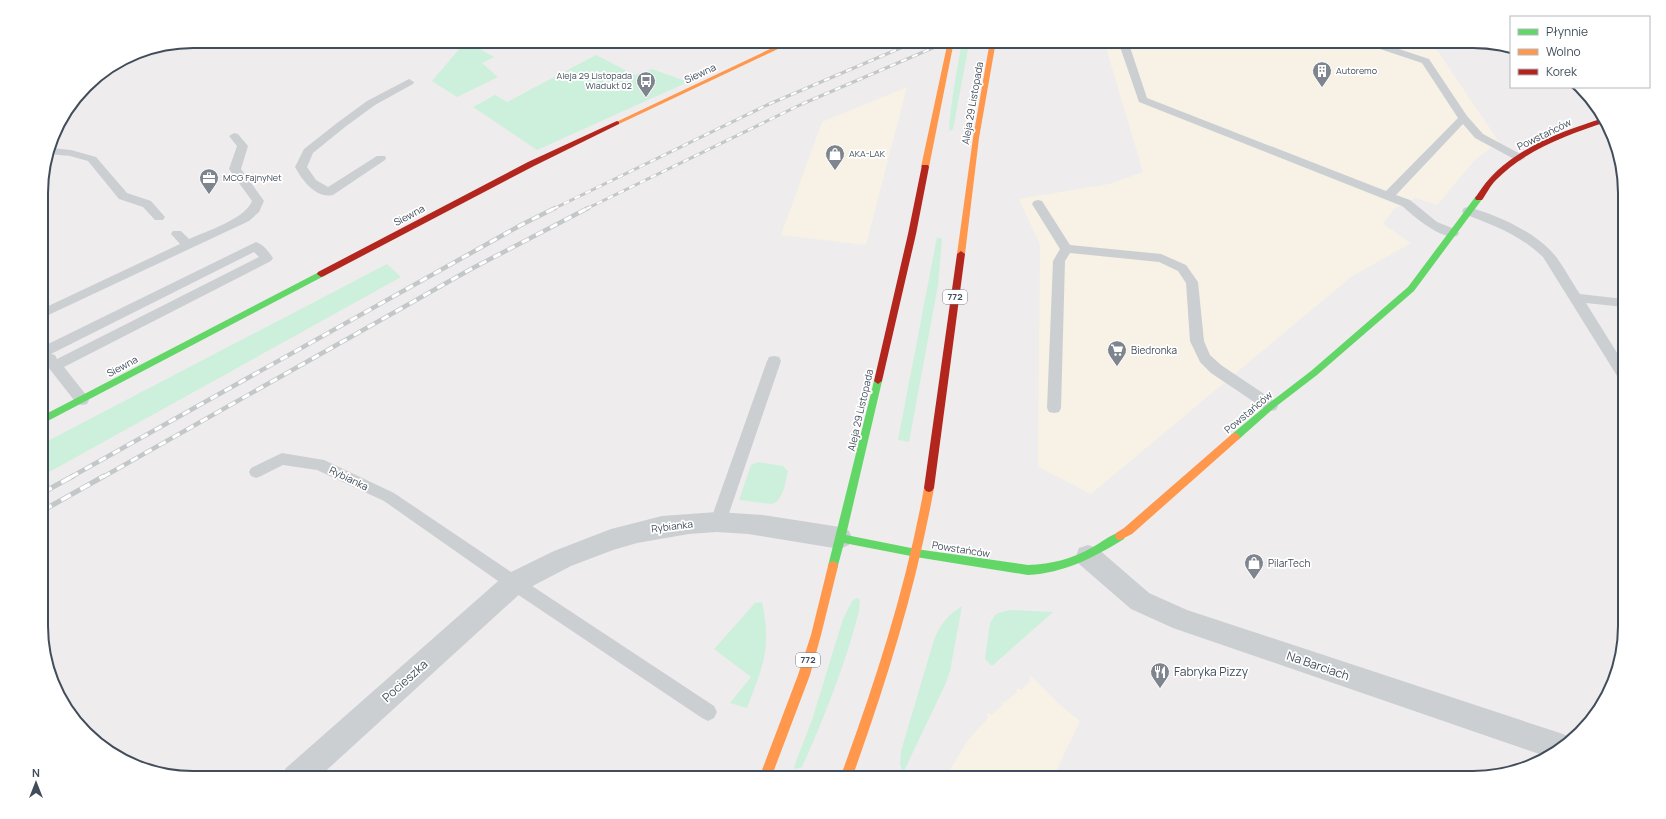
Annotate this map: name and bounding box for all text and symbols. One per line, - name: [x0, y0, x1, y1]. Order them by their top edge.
- legend: [1510, 16, 1650, 88]
- text: Płynnie: [1546, 23, 1588, 40]
- text: Wolno: [1546, 43, 1581, 60]
- street label: Siewna: [682, 60, 718, 86]
- street label: Aleja 29 Listopada: [958, 60, 986, 146]
- building icon: Autoremo: [1311, 60, 1333, 88]
- text: Korek: [1546, 63, 1578, 80]
- place label: Autoremo: [1336, 64, 1377, 77]
- place label: Aleja 29 Listopada Wiadukt 02: [557, 69, 632, 92]
- bus stop icon: Aleja 29 Listopada Wiadukt 02: [635, 70, 657, 98]
- street label: Powstańców: [1515, 115, 1574, 153]
- shop icon: AKA-LAK: [824, 143, 846, 171]
- place label: AKA-LAK: [849, 147, 886, 160]
- office icon: MCG FajnyNet: [198, 167, 220, 195]
- place label: MCG FajnyNet: [223, 171, 282, 184]
- street label: Siewna: [391, 201, 427, 229]
- road number: 772: [943, 290, 967, 304]
- supermarket icon: Biedronka: [1106, 339, 1128, 367]
- place label: Biedronka: [1131, 343, 1177, 357]
- street label: Siewna: [104, 352, 140, 380]
- street label: Aleja 29 Listopada: [844, 368, 876, 452]
- street label: Powstańców: [1221, 388, 1275, 436]
- street label: Rybianka: [327, 463, 371, 493]
- street label: Rybianka: [650, 517, 694, 535]
- street label: Powstańców: [931, 537, 991, 561]
- shop icon: PilarTech: [1243, 552, 1265, 580]
- place label: PilarTech: [1268, 556, 1310, 570]
- street label: Na Barciach: [1285, 647, 1352, 684]
- road number: 772: [796, 653, 820, 667]
- street label: Pocieszka: [378, 656, 431, 706]
- restaurant icon: Fabryka Pizzy: [1149, 661, 1171, 689]
- place label: Fabryka Pizzy: [1174, 663, 1249, 680]
- north arrow: [16, 763, 56, 803]
- text: N: [32, 765, 40, 780]

